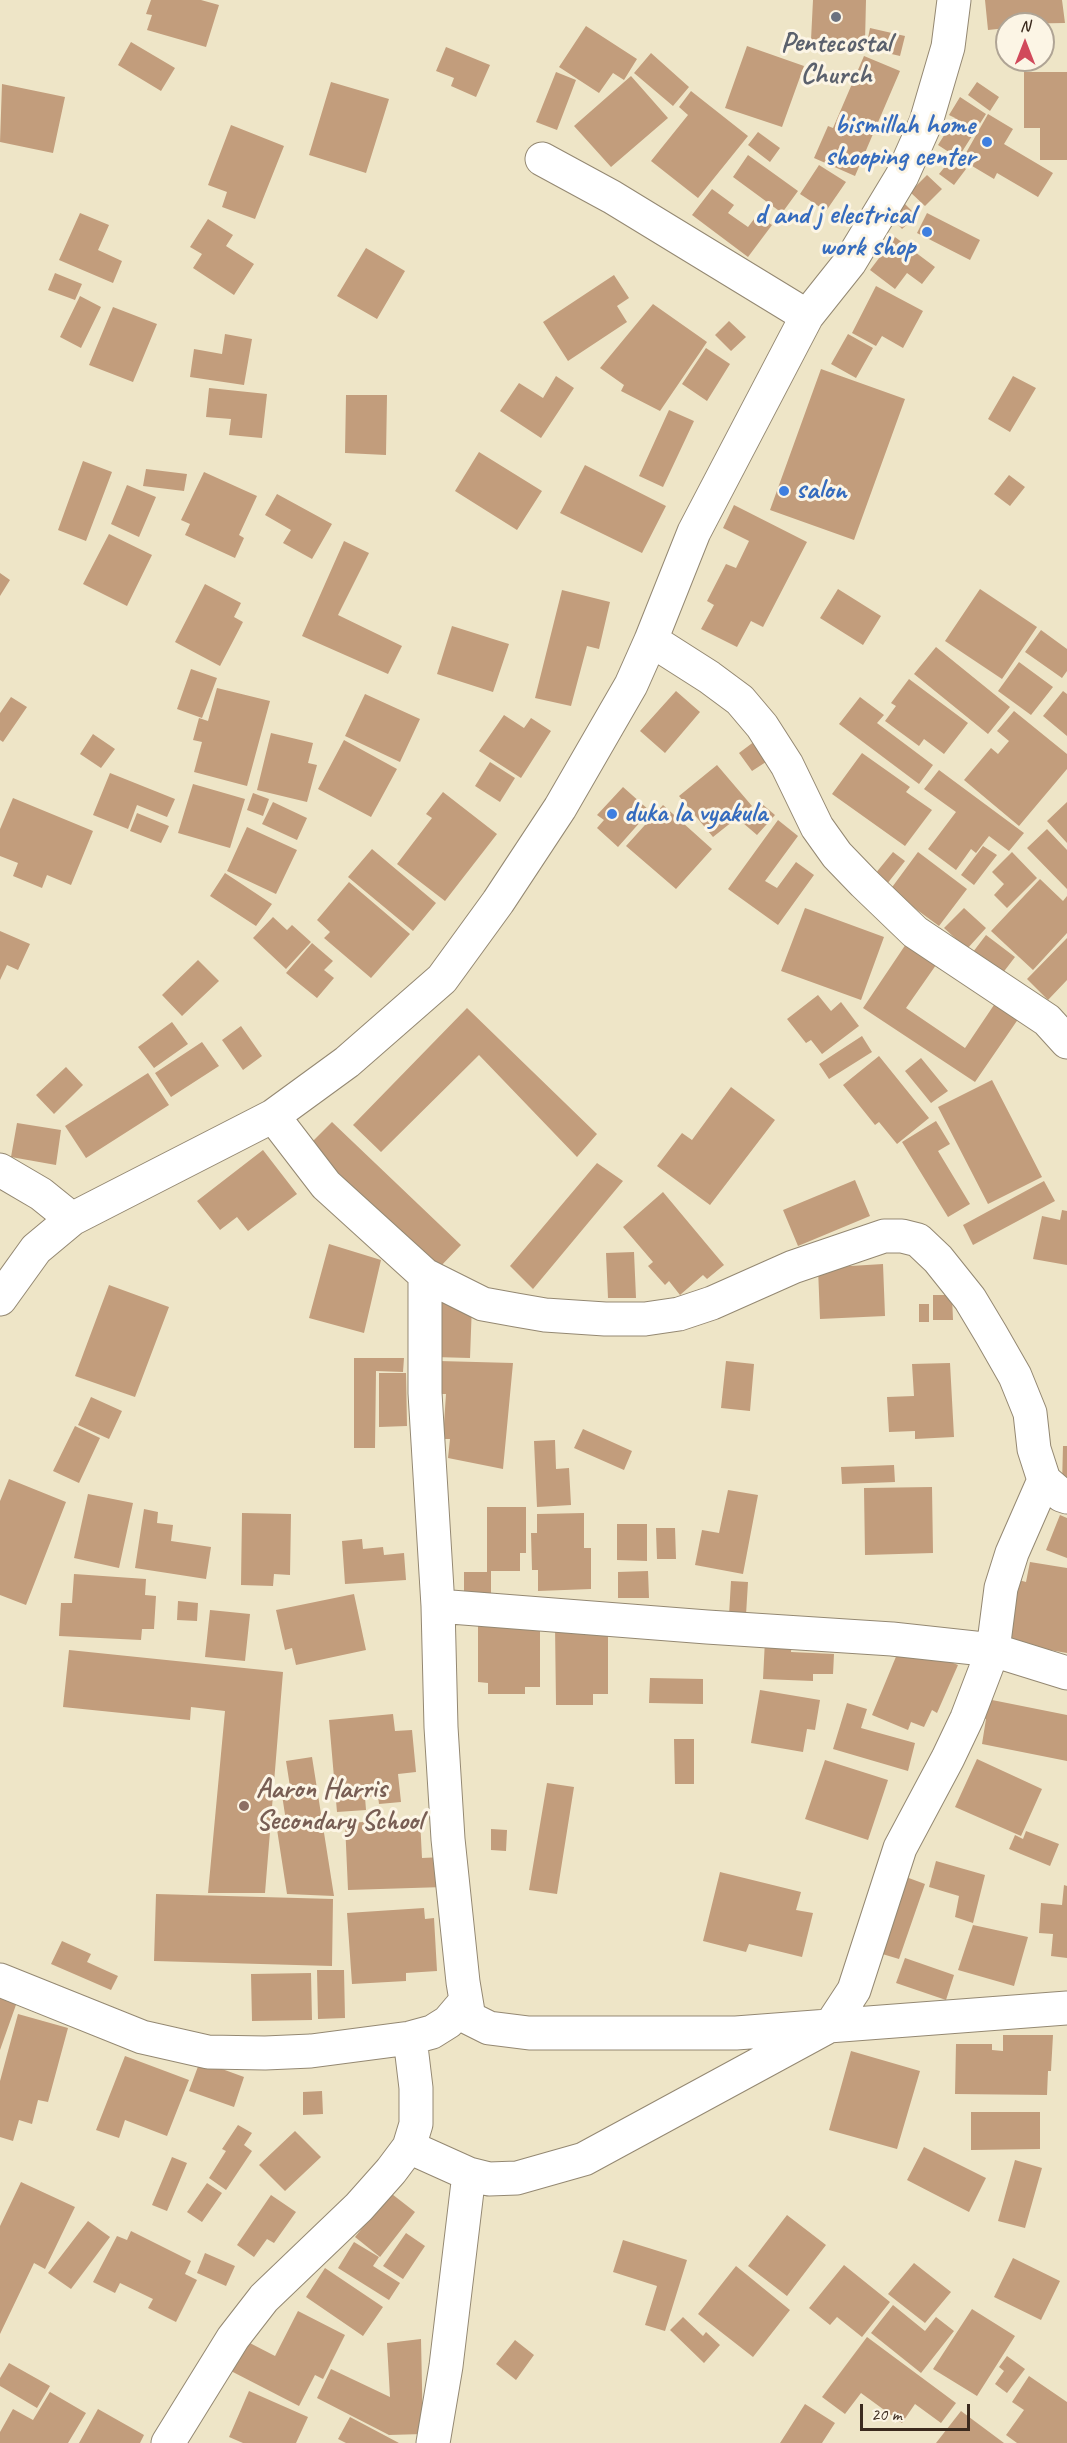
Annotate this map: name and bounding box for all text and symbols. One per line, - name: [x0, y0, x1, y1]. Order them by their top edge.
- marker: Pentecostal Church: [829, 10, 843, 24]
- north arrow: [995, 12, 1055, 72]
- text: N: [1020, 16, 1030, 36]
- place label: Pentecostal Church: [781, 27, 891, 93]
- place label: bismillah home shooping center: [825, 109, 975, 175]
- marker: bismillah home shooping center: [980, 135, 994, 149]
- place label: d and j electrical work shop: [754, 199, 915, 265]
- marker: d and j electrical work shop: [920, 225, 934, 239]
- place label: salon: [796, 474, 846, 508]
- marker: salon: [777, 484, 791, 498]
- place label: duka la vyakula: [624, 797, 767, 831]
- marker: duka la vyakula: [605, 807, 619, 821]
- place label: Aaron Harris Secondary School: [256, 1773, 423, 1839]
- marker: Aaron Harris Secondary School: [237, 1799, 251, 1813]
- scale bar: [863, 2392, 972, 2430]
- text: 20 m: [871, 2403, 902, 2425]

